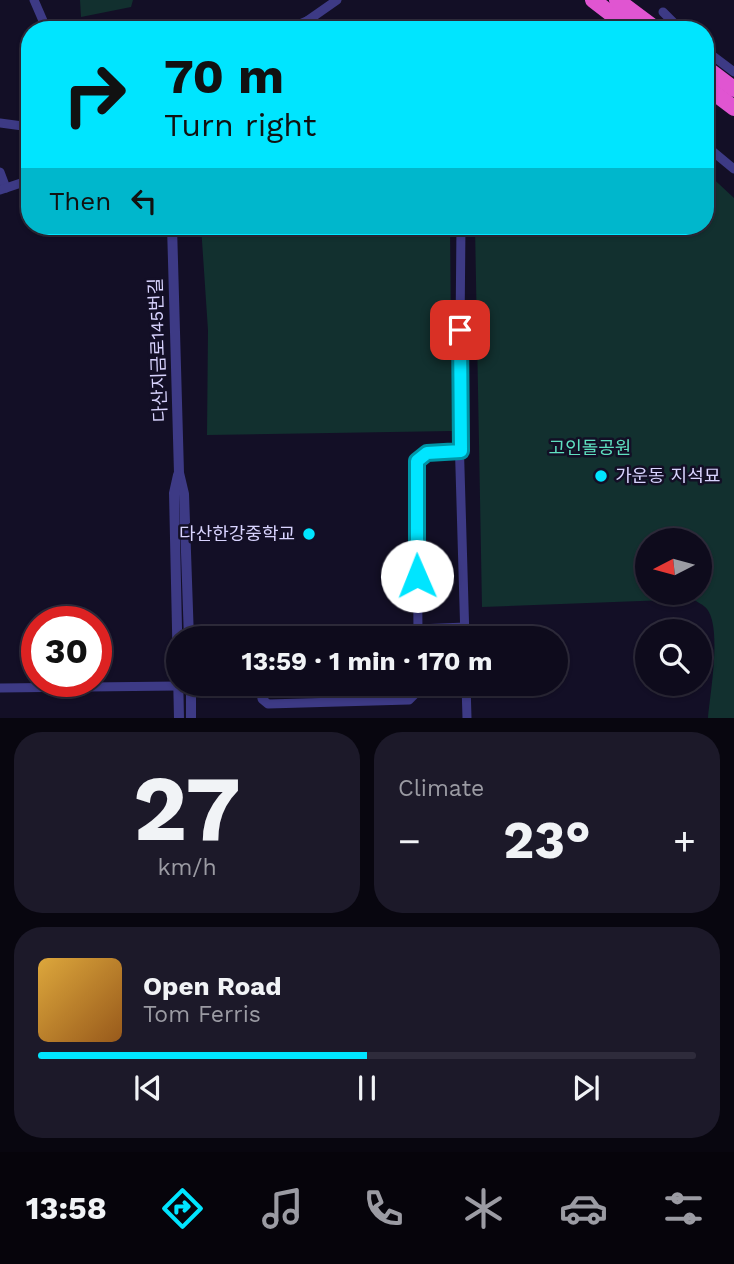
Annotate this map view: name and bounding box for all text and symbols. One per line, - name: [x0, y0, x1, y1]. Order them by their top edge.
- text: 70 m: [164, 47, 284, 105]
- icon: right: [49, 49, 140, 140]
- text: Turn right: [164, 106, 316, 144]
- icon: left: [125, 182, 163, 220]
- text: Then: [49, 186, 111, 216]
- street label: 다산지금로145번길: [144, 277, 171, 423]
- pin: [430, 300, 490, 360]
- icon: arrive: [441, 311, 479, 349]
- park label: 고인돌공원: [549, 437, 631, 458]
- place label: 가운동 지석묘: [615, 465, 721, 486]
- marker: 가운동 지석묘: [593, 468, 609, 484]
- place label: 다산한강중학교: [179, 523, 295, 544]
- marker: 다산한강중학교: [301, 526, 317, 542]
- north arrow: [635, 528, 712, 606]
- map controls: [635, 528, 712, 696]
- position arrow: [380, 539, 454, 613]
- speed limit sign: 30: [21, 606, 112, 697]
- button: search: [635, 619, 712, 696]
- text: 13:59 · 1 min · 170 m: [241, 646, 493, 676]
- text: 27: [133, 755, 241, 862]
- text: Climate: [398, 775, 484, 802]
- text: 23°: [503, 810, 591, 871]
- text: −: [398, 819, 421, 863]
- text: +: [673, 819, 696, 863]
- text: km/h: [157, 854, 217, 881]
- text: Open Road: [143, 971, 281, 1001]
- text: Tom Ferris: [143, 1001, 261, 1028]
- icon: previous: [129, 1069, 167, 1107]
- icon: pause: [348, 1069, 386, 1107]
- icon: next: [567, 1069, 605, 1107]
- icon: directions: [158, 1184, 207, 1233]
- icon: music: [258, 1184, 307, 1233]
- icon: phone: [359, 1184, 408, 1233]
- icon: climate: [459, 1184, 508, 1233]
- icon: car: [559, 1184, 608, 1233]
- icon: filters: [659, 1184, 708, 1233]
- text: 13:58: [26, 1189, 107, 1227]

